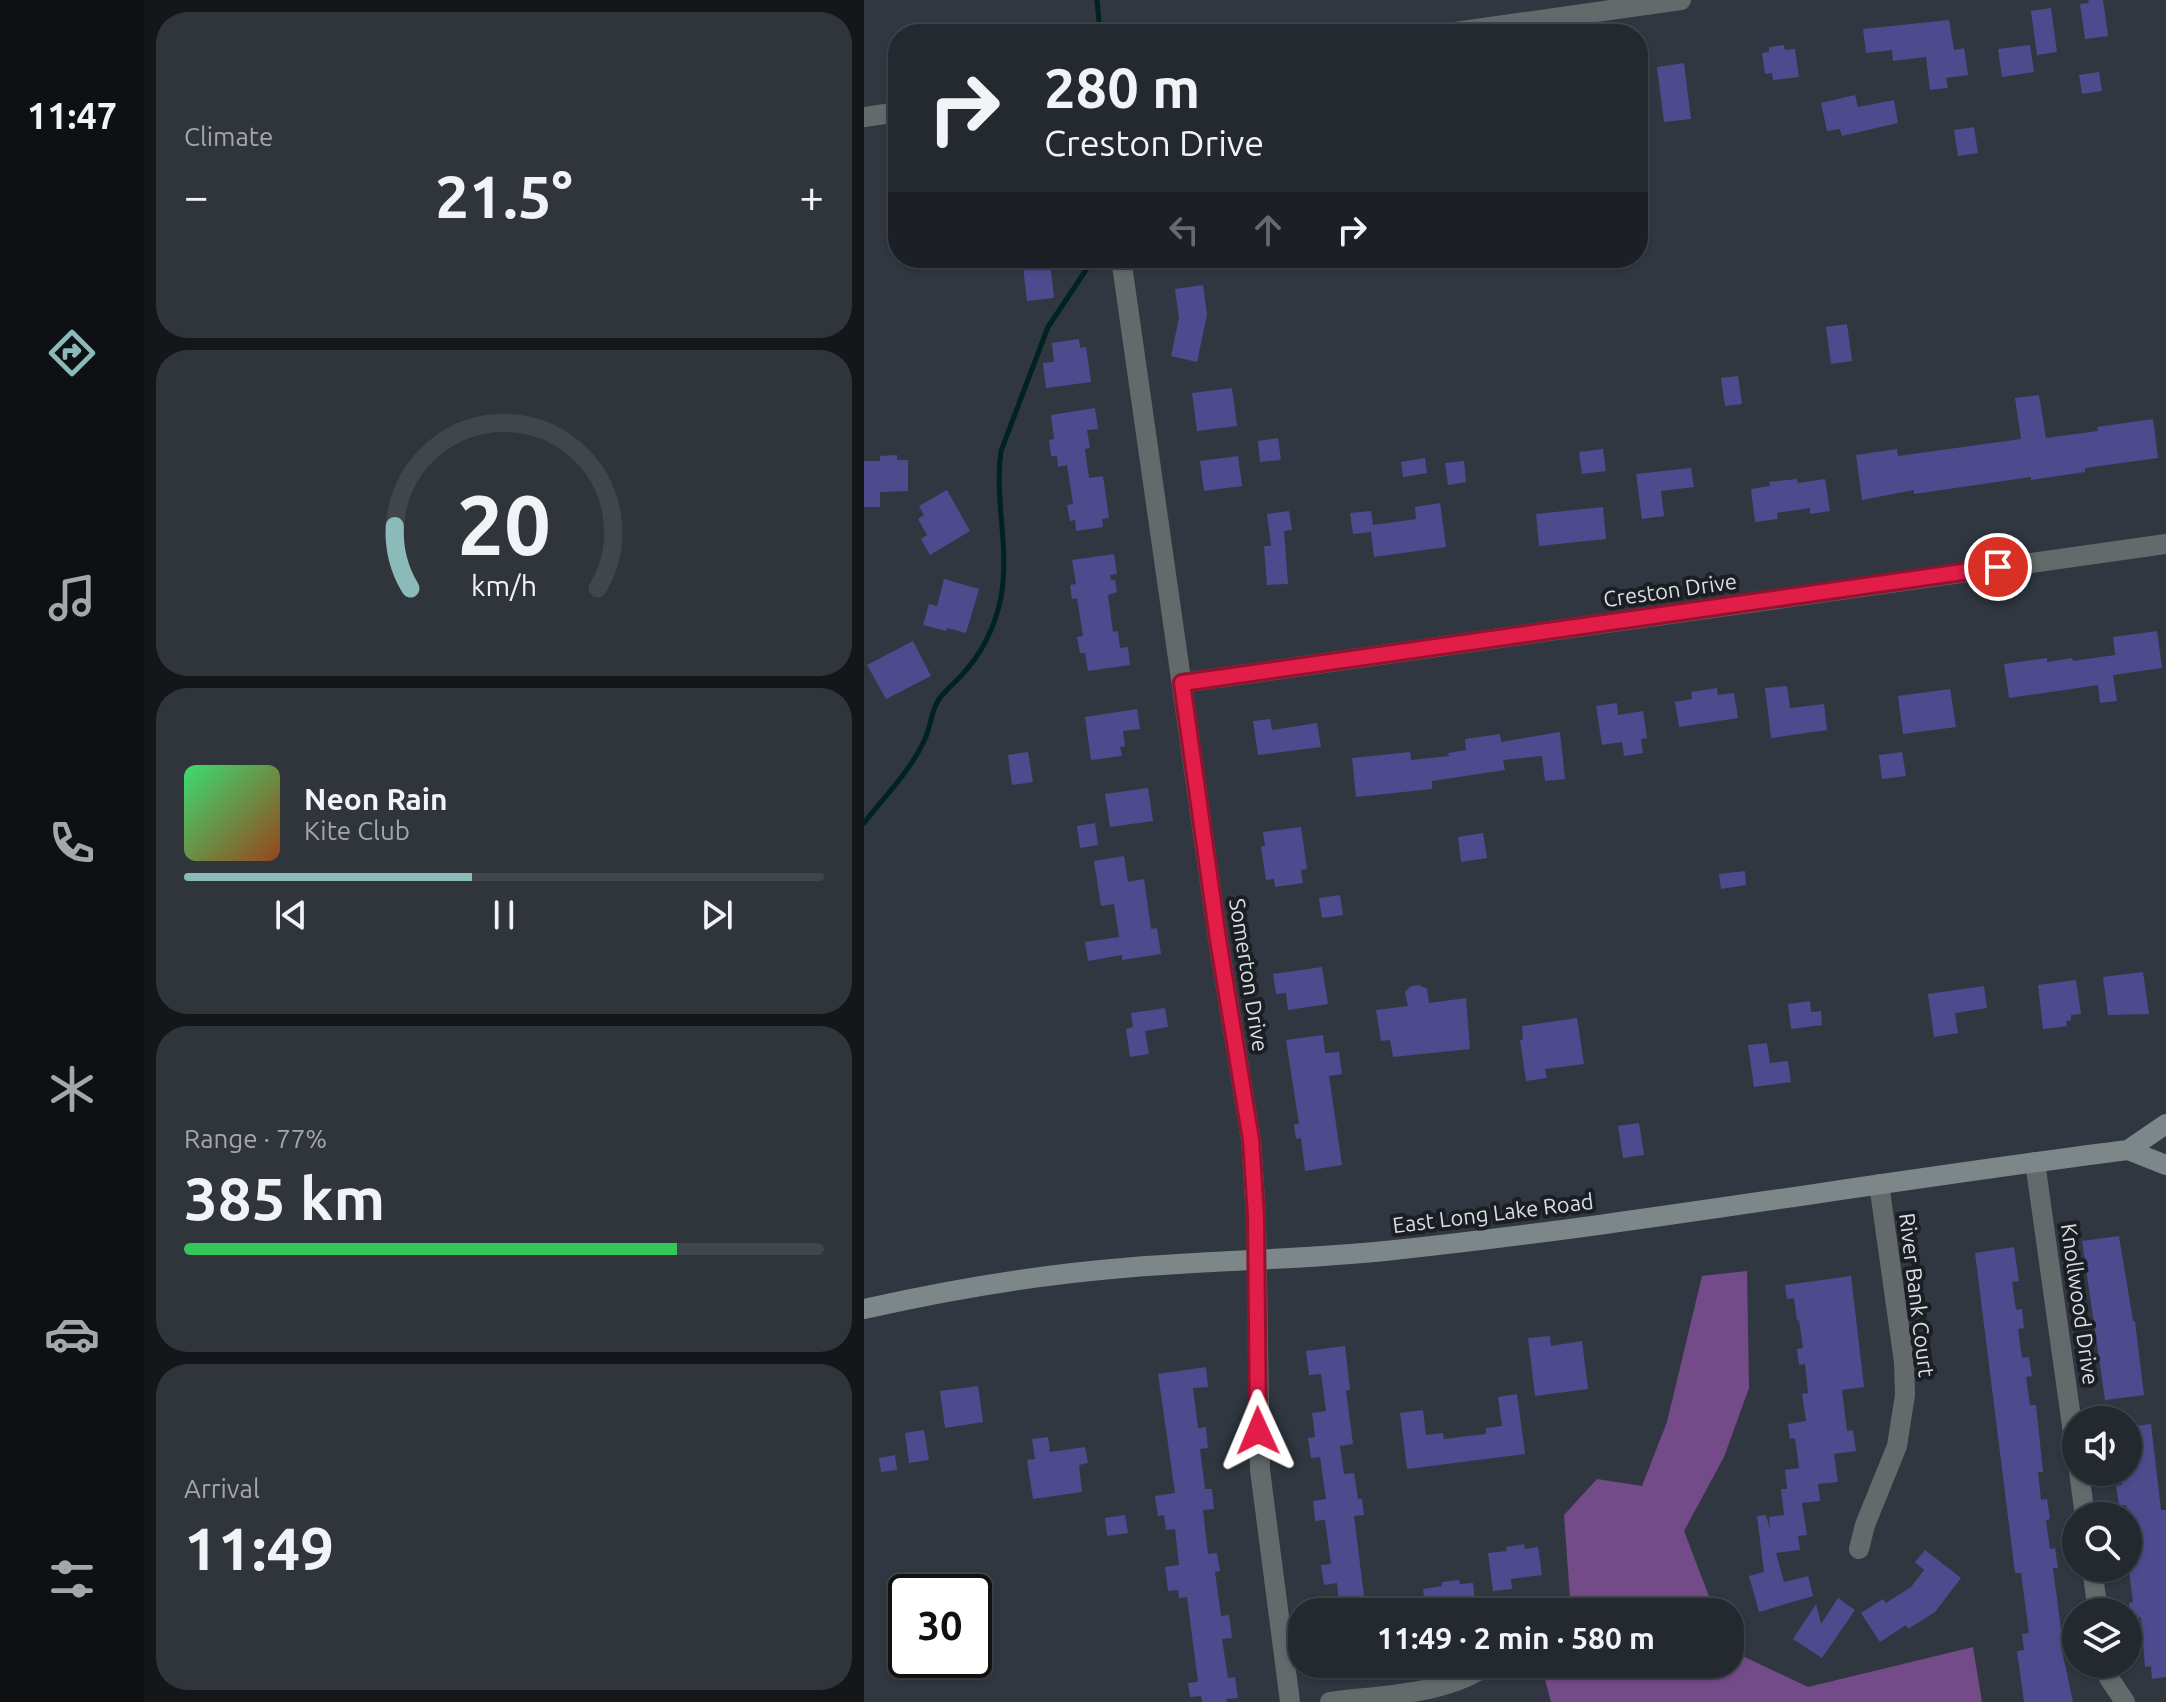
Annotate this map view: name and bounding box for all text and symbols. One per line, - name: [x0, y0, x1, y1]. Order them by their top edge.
- icon: right: [912, 56, 1016, 160]
- text: 280 m: [1044, 56, 1200, 119]
- text: 11:47: [27, 95, 117, 136]
- text: Climate: [184, 122, 273, 151]
- text: Creston Drive: [1044, 122, 1264, 163]
- text: 21.5°: [435, 162, 573, 229]
- text: −: [184, 171, 209, 220]
- text: +: [799, 171, 824, 220]
- icon: left: [1162, 208, 1206, 252]
- icon: ahead: [1246, 208, 1290, 252]
- icon: right: [1330, 208, 1374, 252]
- icon: directions: [44, 325, 100, 381]
- text: 20: [457, 477, 551, 571]
- pin: [1964, 533, 2032, 601]
- icon: arrive: [1976, 545, 2020, 589]
- street label: Creston Drive: [1602, 568, 1738, 611]
- text: km/h: [471, 569, 537, 601]
- icon: music: [44, 570, 100, 626]
- text: Neon Rain: [304, 782, 448, 816]
- icon: phone: [44, 815, 100, 871]
- text: Kite Club: [304, 816, 410, 845]
- icon: previous: [269, 893, 313, 937]
- icon: pause: [482, 893, 526, 937]
- icon: next: [695, 893, 739, 937]
- street label: Somerton Drive: [1225, 896, 1274, 1053]
- icon: climate: [44, 1061, 100, 1117]
- text: Range · 77%: [184, 1124, 327, 1153]
- text: 385 km: [184, 1164, 385, 1231]
- street label: East Long Lake Road: [1391, 1188, 1595, 1237]
- street label: River Bank Court: [1895, 1211, 1940, 1379]
- street label: Knollwood Drive: [2057, 1221, 2104, 1386]
- icon: car: [44, 1306, 100, 1362]
- position arrow: [1216, 1389, 1300, 1473]
- map controls: [2062, 1406, 2142, 1678]
- button: sound: [2062, 1406, 2142, 1486]
- text: Arrival: [184, 1474, 260, 1503]
- button: search: [2062, 1502, 2142, 1582]
- text: 11:49: [184, 1514, 334, 1581]
- icon: filters: [44, 1551, 100, 1607]
- speed limit sign: 30: [888, 1574, 992, 1678]
- button: layers: [2062, 1598, 2142, 1678]
- text: 11:49 · 2 min · 580 m: [1377, 1621, 1655, 1655]

